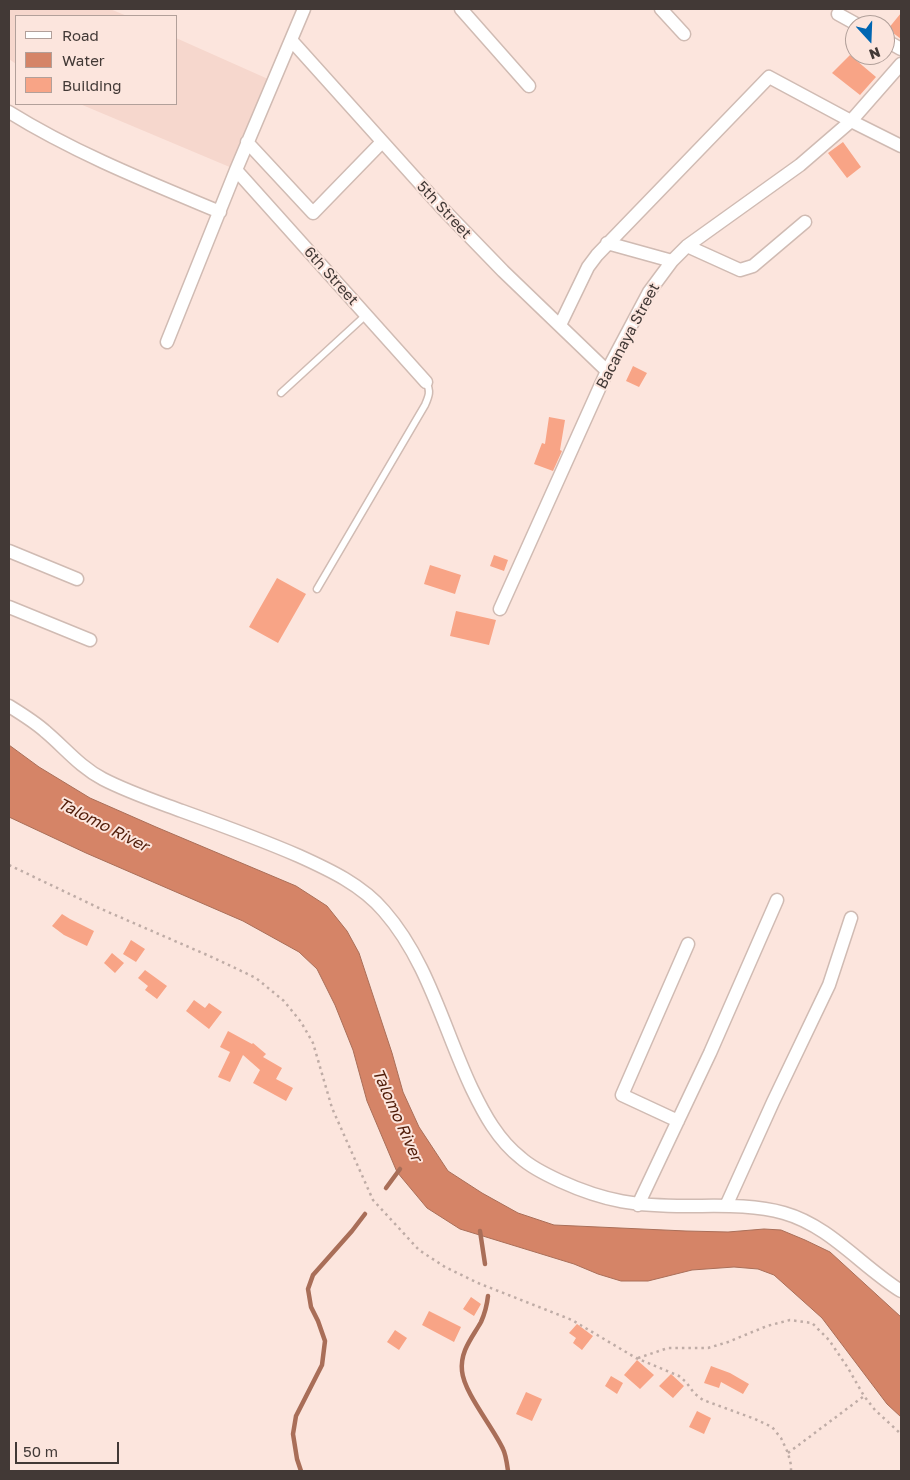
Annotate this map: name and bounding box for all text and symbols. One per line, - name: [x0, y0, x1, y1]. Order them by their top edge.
- legend: [15, 15, 178, 105]
- north arrow: [845, 15, 895, 65]
- text: Road: [62, 26, 99, 44]
- text: N: [867, 44, 883, 63]
- text: Water: [62, 51, 105, 69]
- text: Building: [62, 76, 122, 94]
- street label: 5th Street: [413, 178, 475, 242]
- street label: 6th Street: [300, 243, 362, 309]
- street label: Bacanaya Street: [593, 280, 663, 392]
- water label: Talomo River: [54, 794, 152, 856]
- water label: Talomo River: [368, 1066, 426, 1164]
- scale bar: [18, 1432, 121, 1464]
- text: 50 m: [23, 1442, 58, 1460]

